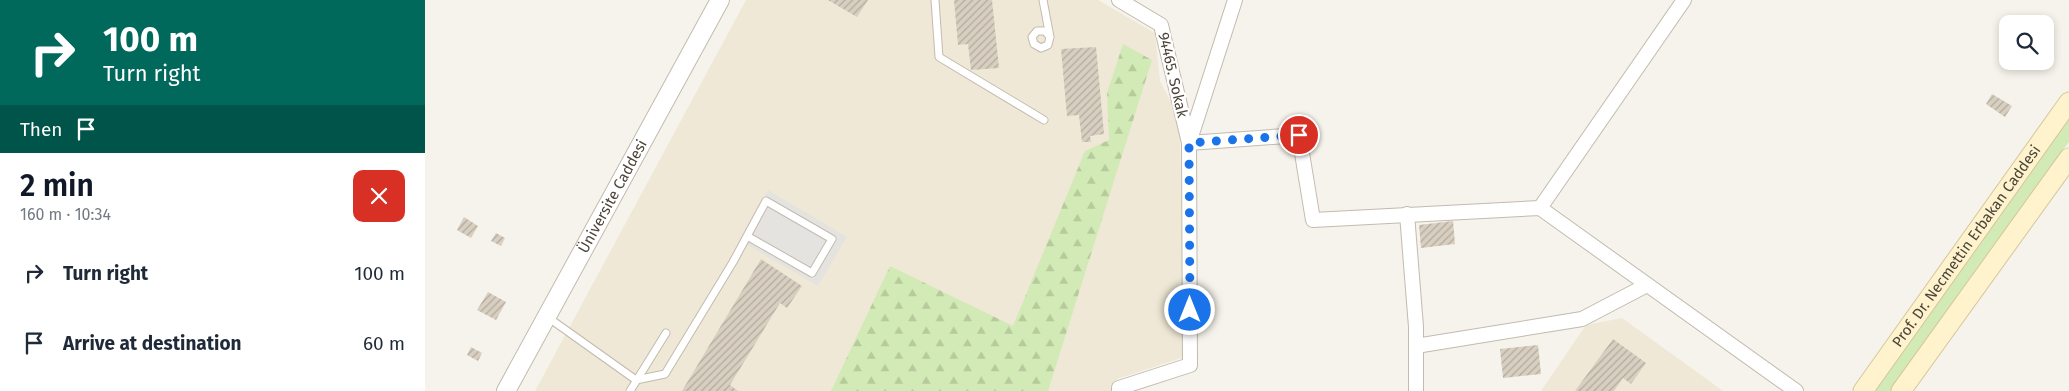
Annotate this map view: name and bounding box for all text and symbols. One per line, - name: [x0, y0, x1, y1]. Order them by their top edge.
- map controls: [1999, 15, 2054, 70]
- button: search: [1999, 15, 2054, 70]
- text: 100 m: [103, 18, 198, 60]
- icon: right: [20, 20, 85, 85]
- street label: 94465. Sokak: [1154, 31, 1192, 120]
- text: Turn right: [103, 60, 200, 87]
- pin: [1278, 114, 1320, 156]
- icon: arrive: [72, 115, 100, 143]
- text: Then: [20, 118, 62, 141]
- icon: arrive: [1285, 121, 1313, 149]
- street label: Üniversite Caddesi: [574, 136, 651, 256]
- street label: Prof. Dr. Necmettin Erbakan Caddesi: [1888, 142, 2044, 350]
- text: 2 min: [20, 168, 94, 204]
- button: close: [353, 170, 405, 222]
- text: 160 m · 10:34: [20, 205, 111, 224]
- icon: right: [20, 259, 48, 287]
- text: Turn right: [63, 262, 148, 285]
- text: 100 m: [354, 262, 405, 285]
- position arrow: [1163, 283, 1215, 335]
- icon: arrive: [20, 329, 48, 357]
- text: Arrive at destination: [63, 332, 242, 355]
- text: 60 m: [363, 332, 405, 355]

